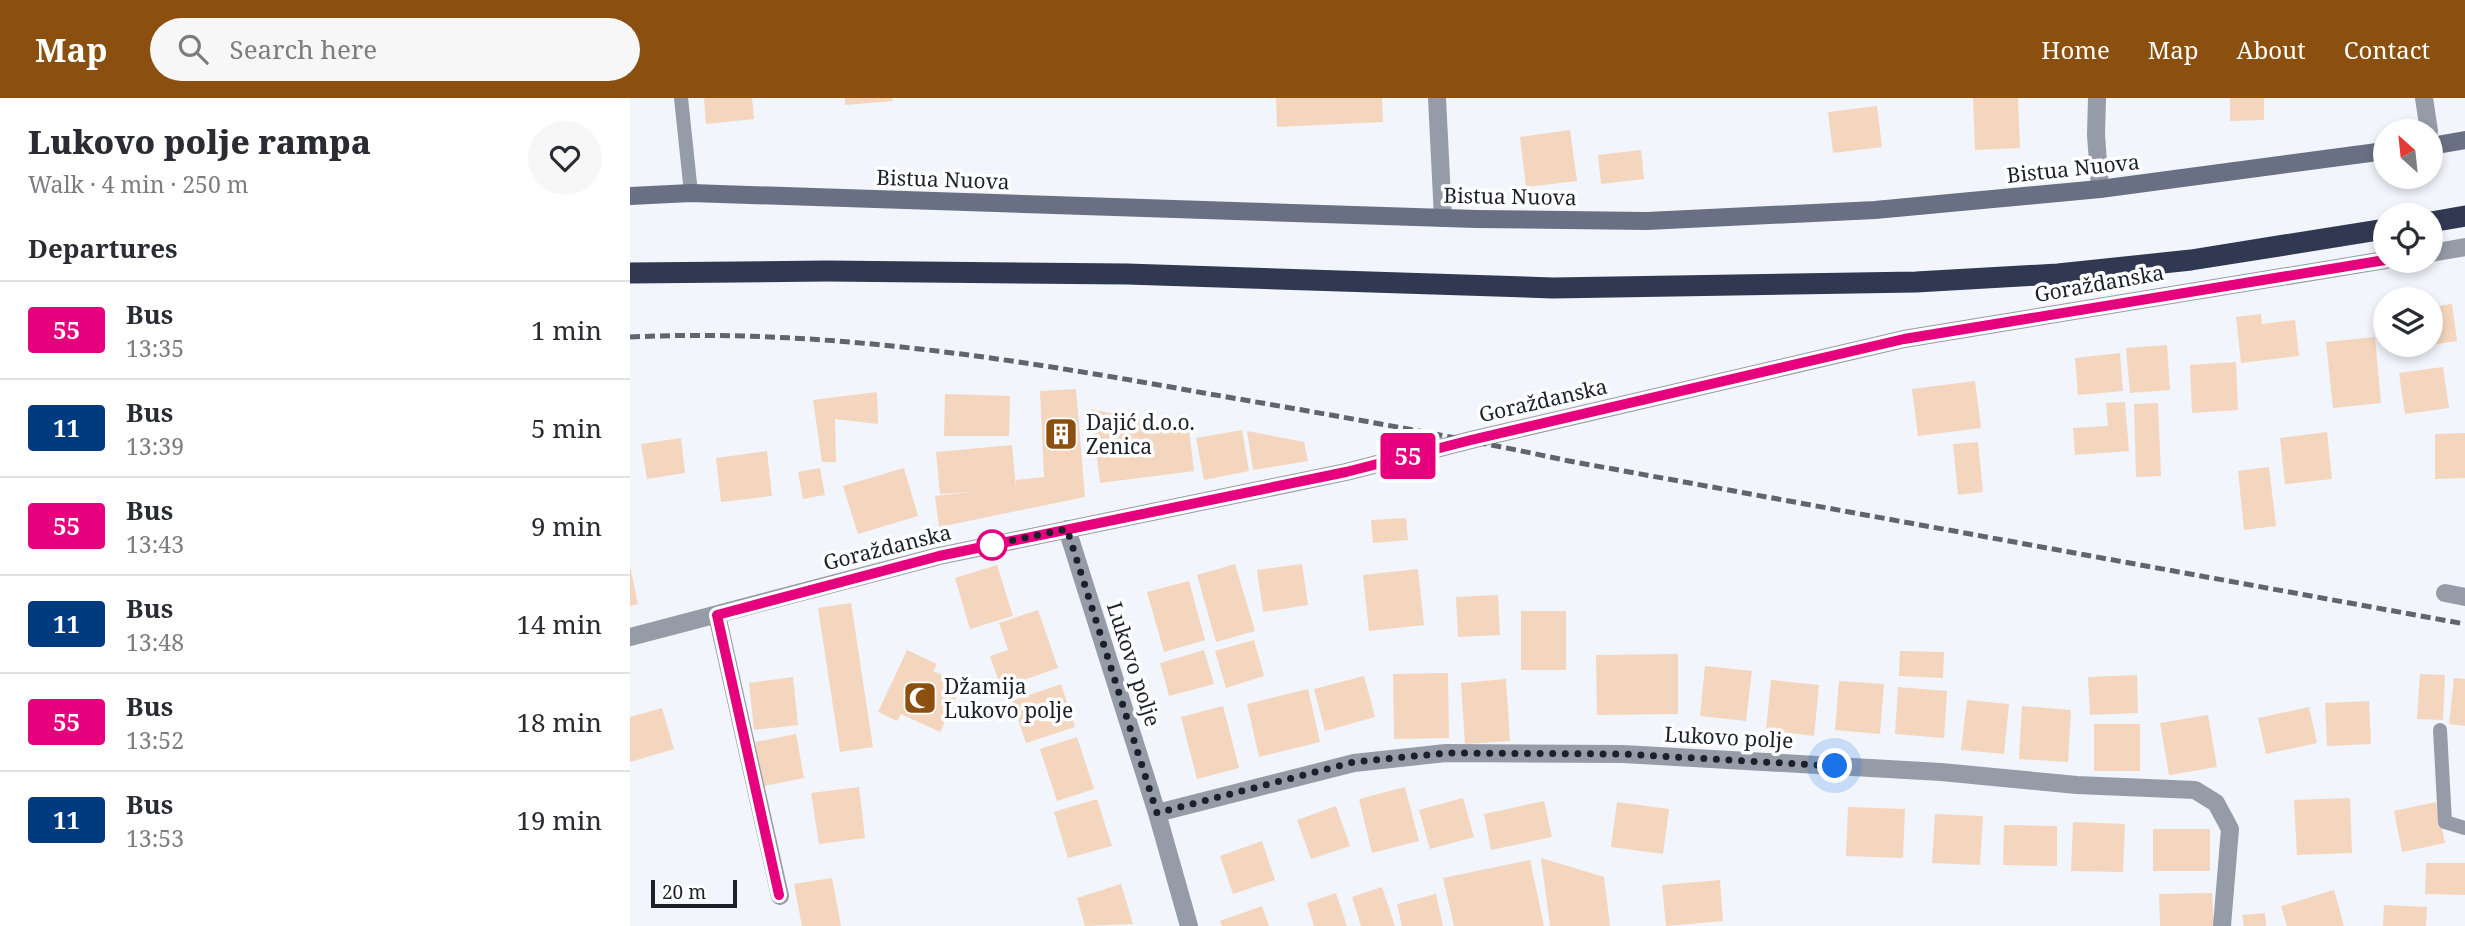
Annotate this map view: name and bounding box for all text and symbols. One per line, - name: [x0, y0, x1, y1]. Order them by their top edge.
- search box: [150, 18, 640, 81]
- text: Map: [35, 27, 108, 72]
- icon: search: [174, 30, 212, 68]
- text: Search here: [230, 31, 377, 67]
- text: Home: [2041, 33, 2110, 66]
- text: Map: [2148, 33, 2199, 66]
- text: About: [2237, 33, 2306, 66]
- text: Contact: [2344, 33, 2430, 66]
- text: Lukovo polje rampa: [28, 119, 371, 164]
- north arrow: [2373, 119, 2443, 189]
- map controls: [2373, 119, 2443, 357]
- button: heart: [528, 121, 602, 195]
- street label: Bistua Nuova: [2005, 147, 2141, 189]
- street label: Bistua Nuova: [876, 163, 1010, 195]
- text: Walk · 4 min · 250 m: [28, 168, 248, 200]
- street label: Bistua Nuova: [1443, 181, 1577, 211]
- button: locate: [2373, 203, 2443, 273]
- text: Departures: [28, 230, 178, 266]
- street label: Goraždanska: [2032, 258, 2166, 308]
- button: layers: [2373, 287, 2443, 357]
- text: Bus: [126, 296, 173, 332]
- text: 1 min: [531, 312, 602, 348]
- text: 55: [53, 313, 80, 346]
- text: 13:35: [126, 332, 184, 364]
- street label: Goraždanska: [1476, 372, 1610, 428]
- text: Bus: [126, 394, 173, 430]
- place label: Dajić d.o.o. Zenica: [1086, 408, 1195, 460]
- text: 5 min: [531, 410, 602, 446]
- text: 11: [53, 411, 80, 444]
- building icon: Dajić d.o.o. Zenica: [1042, 415, 1080, 453]
- text: 13:39: [126, 430, 184, 462]
- line badge: 55: [1376, 433, 1440, 479]
- text: 55: [1394, 439, 1422, 472]
- text: Bus: [126, 492, 173, 528]
- text: 9 min: [531, 508, 602, 544]
- text: 55: [53, 509, 80, 542]
- street label: Goraždanska: [820, 518, 954, 576]
- text: 13:43: [126, 528, 184, 560]
- unlabelled marker: [977, 530, 1007, 560]
- text: Bus: [126, 590, 173, 626]
- street label: Lukovo polje: [1101, 598, 1167, 730]
- text: 14 min: [517, 606, 602, 642]
- text: 11: [53, 607, 80, 640]
- text: 13:48: [126, 626, 184, 658]
- place label: Džamija Lukovo polje: [944, 672, 1073, 724]
- mosque icon: Džamija Lukovo polje: [901, 679, 939, 717]
- text: Bus: [126, 688, 173, 724]
- text: 18 min: [517, 704, 602, 740]
- text: 55: [53, 705, 80, 738]
- street label: Lukovo polje: [1664, 720, 1794, 754]
- text: 13:52: [126, 724, 184, 756]
- your location: [1817, 748, 1852, 783]
- text: Bus: [126, 786, 173, 822]
- text: 19 min: [517, 802, 602, 838]
- text: 11: [53, 803, 80, 836]
- text: 13:53: [126, 822, 184, 854]
- scale bar: [651, 877, 737, 909]
- text: 20 m: [662, 879, 706, 905]

